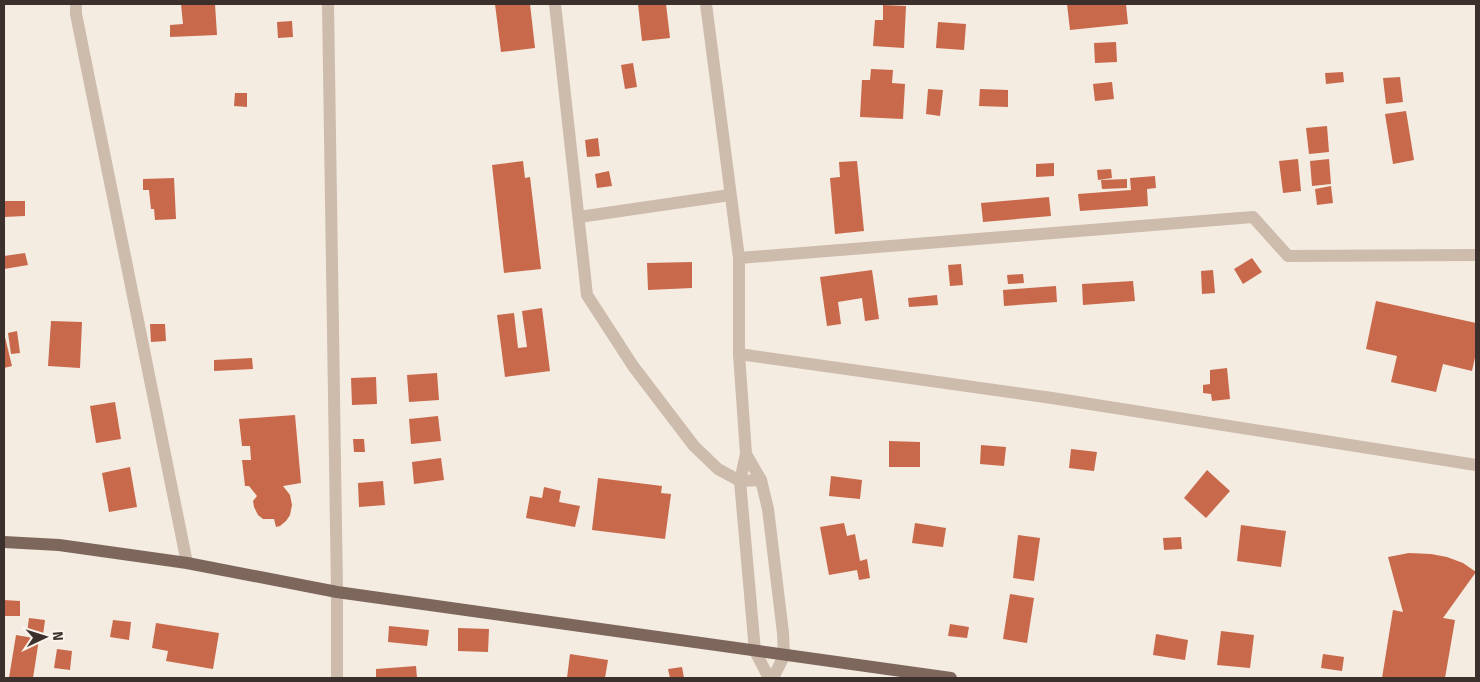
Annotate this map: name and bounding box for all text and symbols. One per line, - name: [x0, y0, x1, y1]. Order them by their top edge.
- north arrow: [20, 612, 70, 662]
- text: N: [49, 631, 66, 641]

